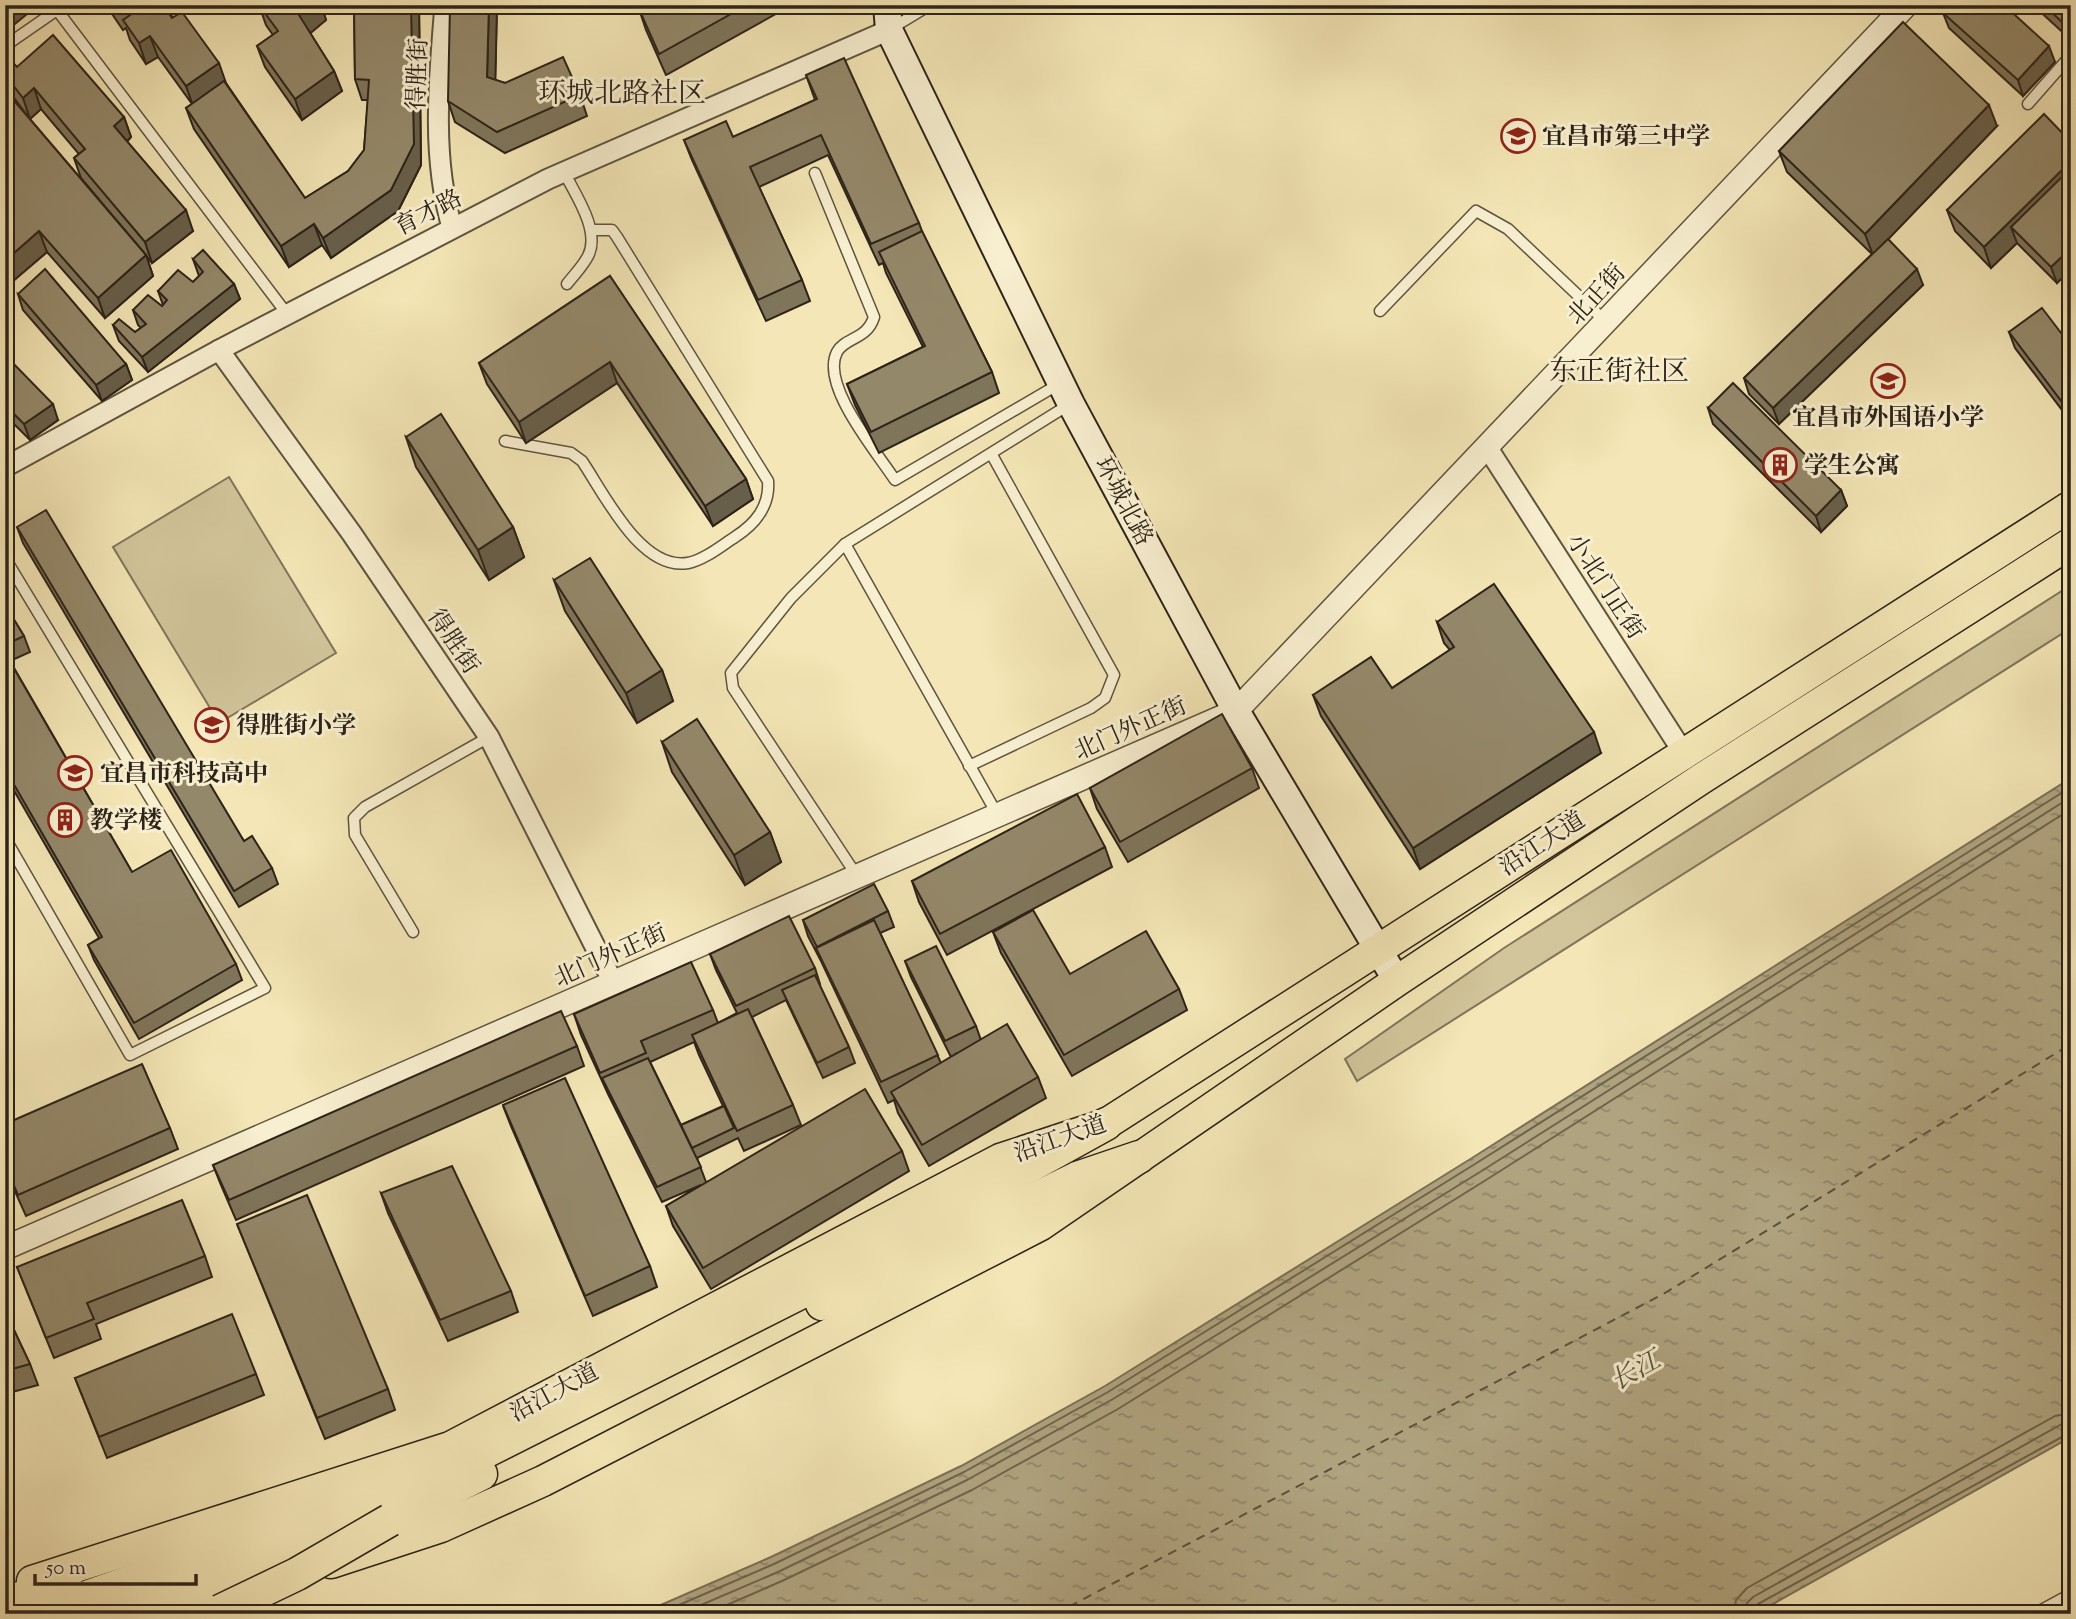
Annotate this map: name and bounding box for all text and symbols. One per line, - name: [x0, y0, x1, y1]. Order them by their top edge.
- street label: 得胜街: [401, 37, 437, 111]
- district label: 环城北路社区: [538, 75, 706, 115]
- school or university icon: 宜昌市第三中学: [1499, 117, 1537, 155]
- place label: 宜昌市第三中学: [1542, 121, 1710, 155]
- street label: 育才路: [389, 182, 469, 245]
- street label: 北正街: [1560, 257, 1634, 333]
- district label: 东正街社区: [1549, 353, 1689, 393]
- school or university icon: 宜昌市外国语小学: [1869, 362, 1907, 400]
- place label: 宜昌市外国语小学: [1792, 402, 1984, 436]
- building icon: 学生公寓: [1761, 446, 1799, 484]
- place label: 学生公寓: [1804, 450, 1900, 484]
- street label: 环城北路: [1085, 452, 1160, 552]
- street label: 小北门正街: [1557, 528, 1651, 647]
- street label: 得胜街: [418, 603, 487, 681]
- street label: 北门外正街: [1069, 690, 1193, 770]
- school or university icon: 得胜街小学: [193, 706, 231, 744]
- place label: 得胜街小学: [236, 710, 356, 744]
- school or university icon: 宜昌市科技高中: [56, 754, 94, 792]
- place label: 宜昌市科技高中: [100, 758, 268, 792]
- building icon: 教学楼: [46, 801, 84, 839]
- street label: 沿江大道: [1494, 804, 1593, 885]
- place label: 教学楼: [90, 805, 162, 839]
- street label: 北门外正街: [549, 917, 673, 997]
- street label: 沿江大道: [1010, 1108, 1112, 1172]
- water label: 长江: [1604, 1341, 1671, 1401]
- street label: 沿江大道: [505, 1356, 605, 1431]
- scale bar: [35, 1542, 196, 1586]
- text: 50 m: [45, 1554, 86, 1584]

